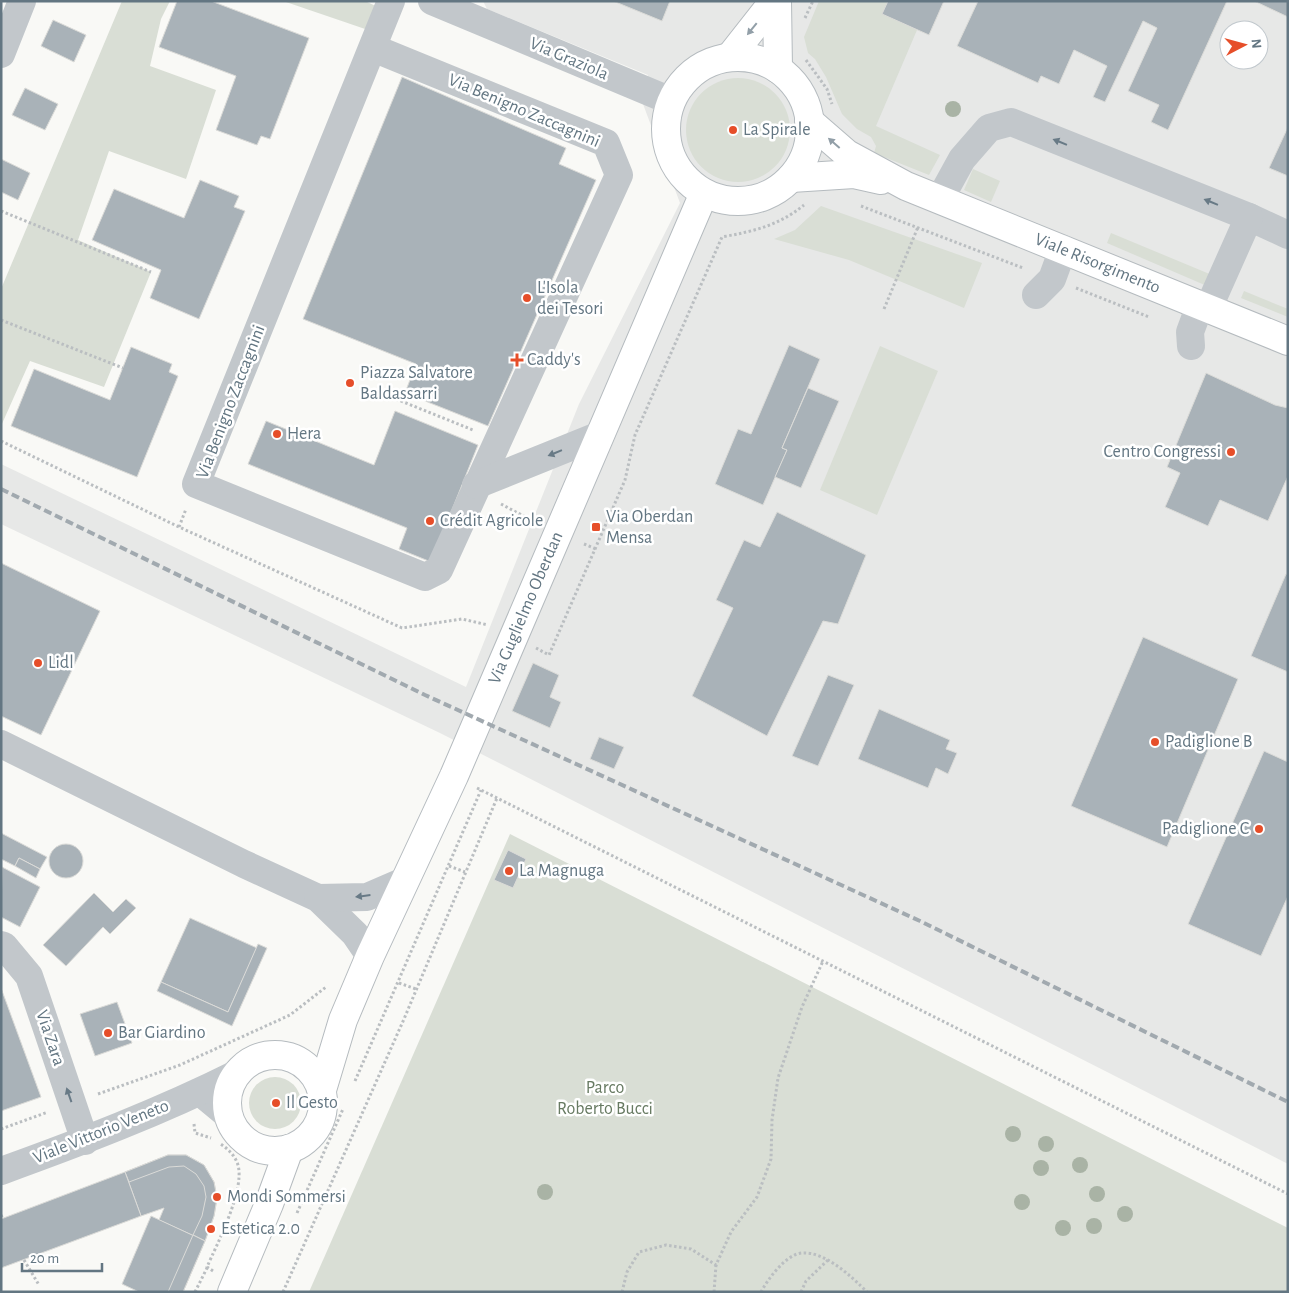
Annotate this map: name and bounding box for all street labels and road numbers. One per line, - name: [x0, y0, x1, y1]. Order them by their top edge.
- street label: Via Graziola: [527, 34, 611, 84]
- street label: Via Benigno Zaccagnini: [445, 71, 603, 151]
- street label: Viale Risorgimento: [1032, 230, 1163, 297]
- street label: Via Benigno Zaccagnini: [193, 323, 269, 481]
- street label: Via Guglielmo Oberdan: [486, 529, 567, 687]
- street label: Via Zara: [32, 1008, 68, 1068]
- street label: Viale Vittorio Veneto: [31, 1097, 171, 1167]

